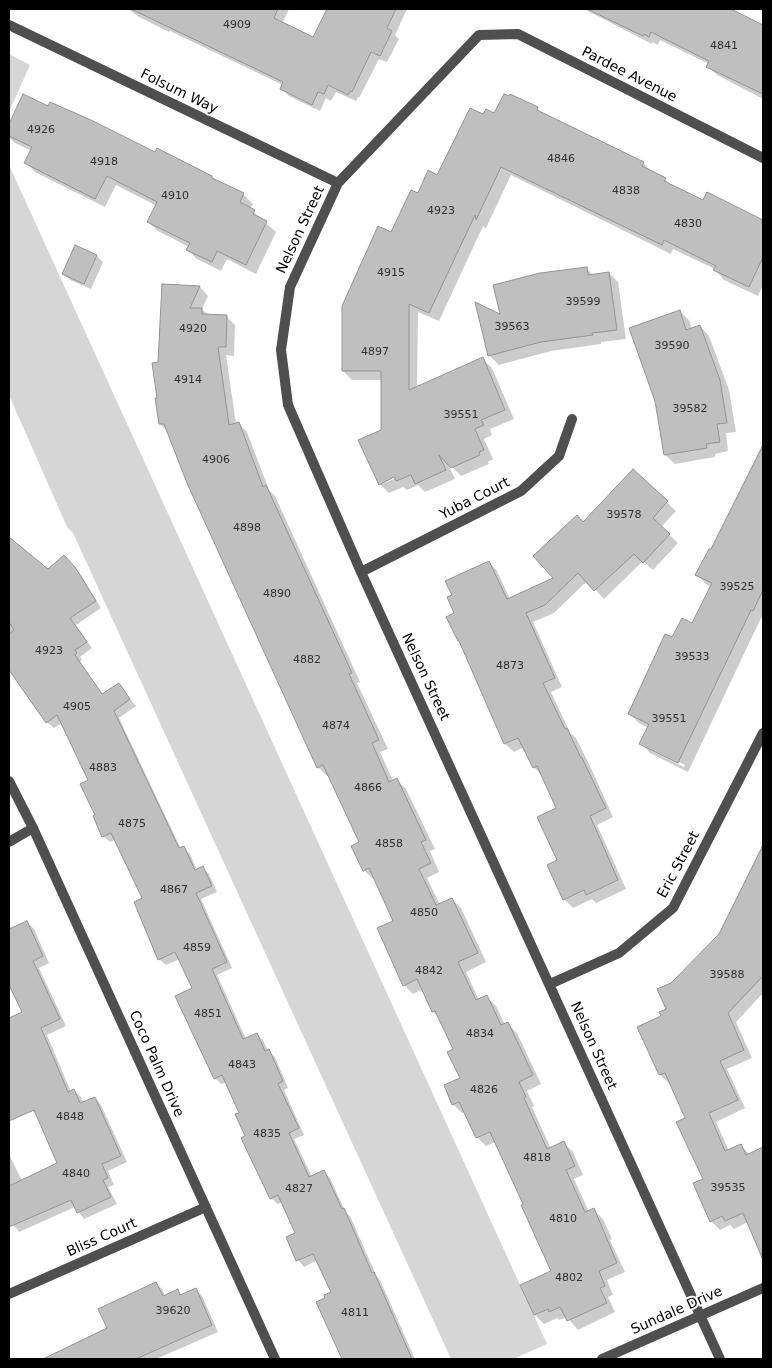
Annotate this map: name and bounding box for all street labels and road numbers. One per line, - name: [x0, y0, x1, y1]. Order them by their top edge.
- street label: Pardee Avenue: [579, 44, 679, 106]
- street label: Folsum Way: [138, 66, 220, 118]
- street label: Nelson Street: [273, 184, 329, 276]
- street label: Yuba Court: [437, 474, 513, 524]
- street label: Nelson Street: [397, 631, 453, 723]
- street label: Eric Street: [654, 829, 704, 901]
- street label: Nelson Street: [566, 999, 620, 1093]
- street label: Coco Palm Drive: [125, 1008, 187, 1120]
- street label: Bliss Court: [64, 1215, 140, 1261]
- street label: Sundale Drive: [629, 1283, 725, 1339]

